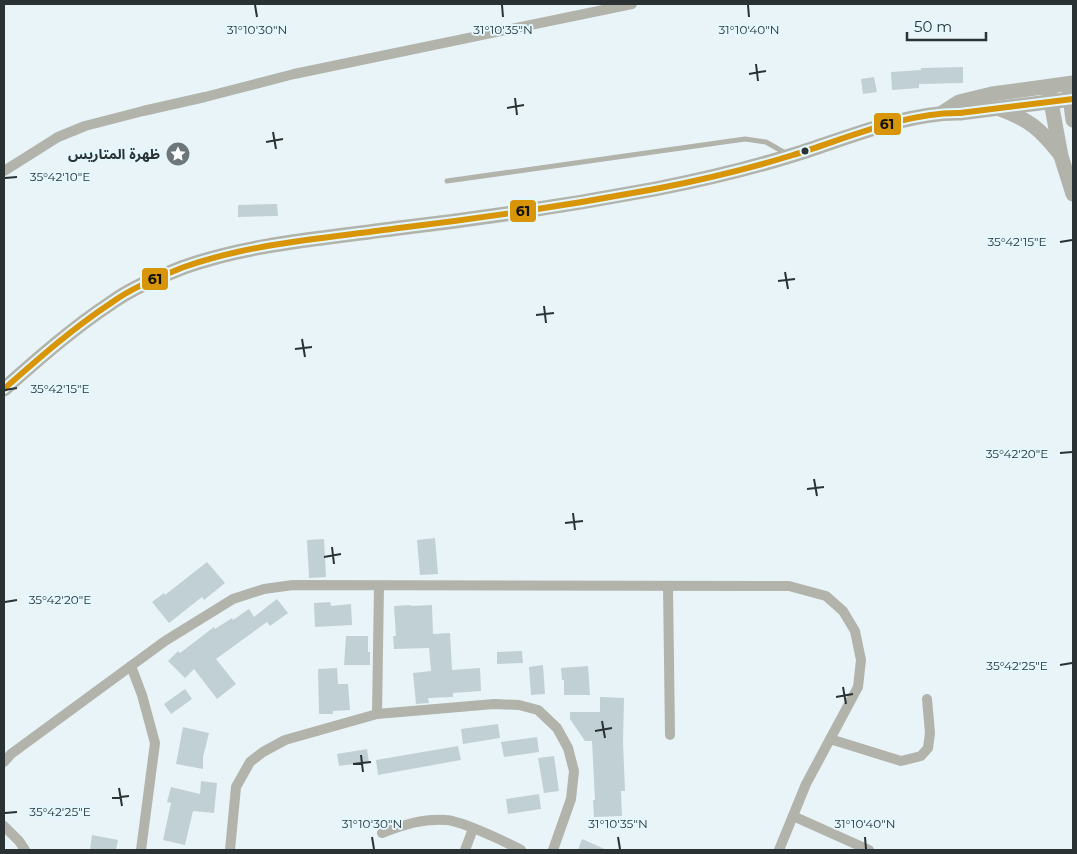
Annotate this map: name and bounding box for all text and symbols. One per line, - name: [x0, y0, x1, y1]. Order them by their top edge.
- scale bar: [907, 10, 986, 42]
- text: 50 m: [914, 17, 952, 36]
- text: 31°10'30"N: [227, 22, 287, 37]
- text: 31°10'35"N: [473, 22, 533, 37]
- text: 31°10'40"N: [718, 22, 780, 37]
- line badge: 61: [873, 112, 902, 136]
- text: 61: [880, 115, 894, 133]
- place icon: ظهرة المتاريس: [165, 141, 191, 167]
- place label: ظهرة المتاريس: [68, 145, 160, 163]
- unlabelled marker: [800, 146, 810, 156]
- text: 35°42'10"E: [30, 169, 90, 184]
- line badge: 61: [509, 199, 537, 223]
- text: 61: [516, 202, 530, 220]
- text: 35°42'15"E: [987, 234, 1047, 249]
- line badge: 61: [141, 267, 169, 291]
- text: 61: [148, 270, 162, 288]
- text: 35°42'15"E: [30, 381, 90, 396]
- text: 35°42'20"E: [986, 446, 1048, 461]
- text: 35°42'20"E: [29, 592, 91, 607]
- text: 35°42'25"E: [986, 658, 1048, 673]
- text: 35°42'25"E: [29, 804, 91, 819]
- text: 31°10'30"N: [342, 816, 402, 831]
- text: 31°10'35"N: [588, 816, 648, 831]
- text: 31°10'40"N: [834, 816, 896, 831]

